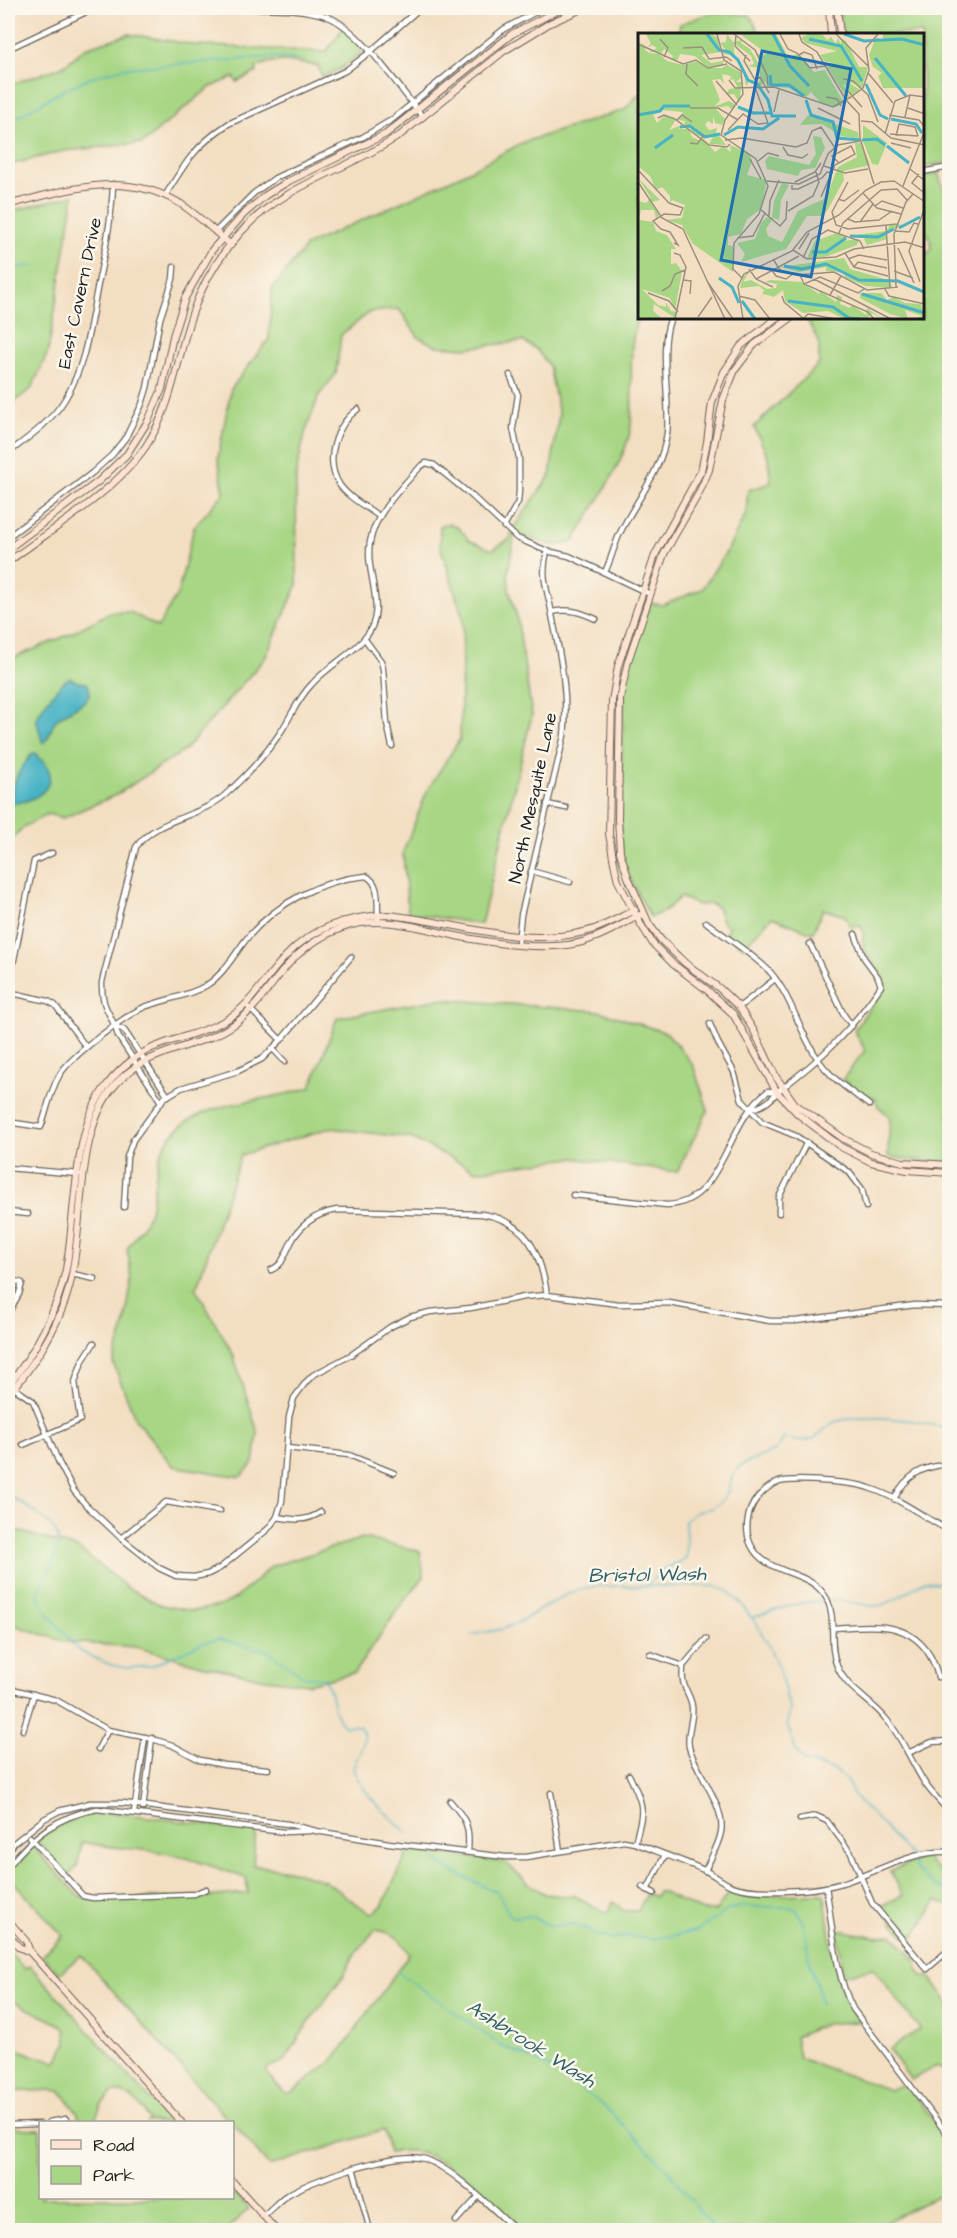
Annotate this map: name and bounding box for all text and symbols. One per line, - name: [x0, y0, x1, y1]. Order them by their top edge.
- inset map: [638, 33, 924, 320]
- street label: East Cavern Drive: [52, 215, 108, 371]
- street label: North Mesquite Lane: [503, 710, 563, 886]
- water label: Bristol Wash: [588, 1560, 707, 1590]
- water label: Ashbrook Wash: [461, 1993, 602, 2095]
- legend: [39, 2121, 234, 2199]
- text: Road: [93, 2133, 134, 2158]
- text: Park: [93, 2163, 135, 2188]

